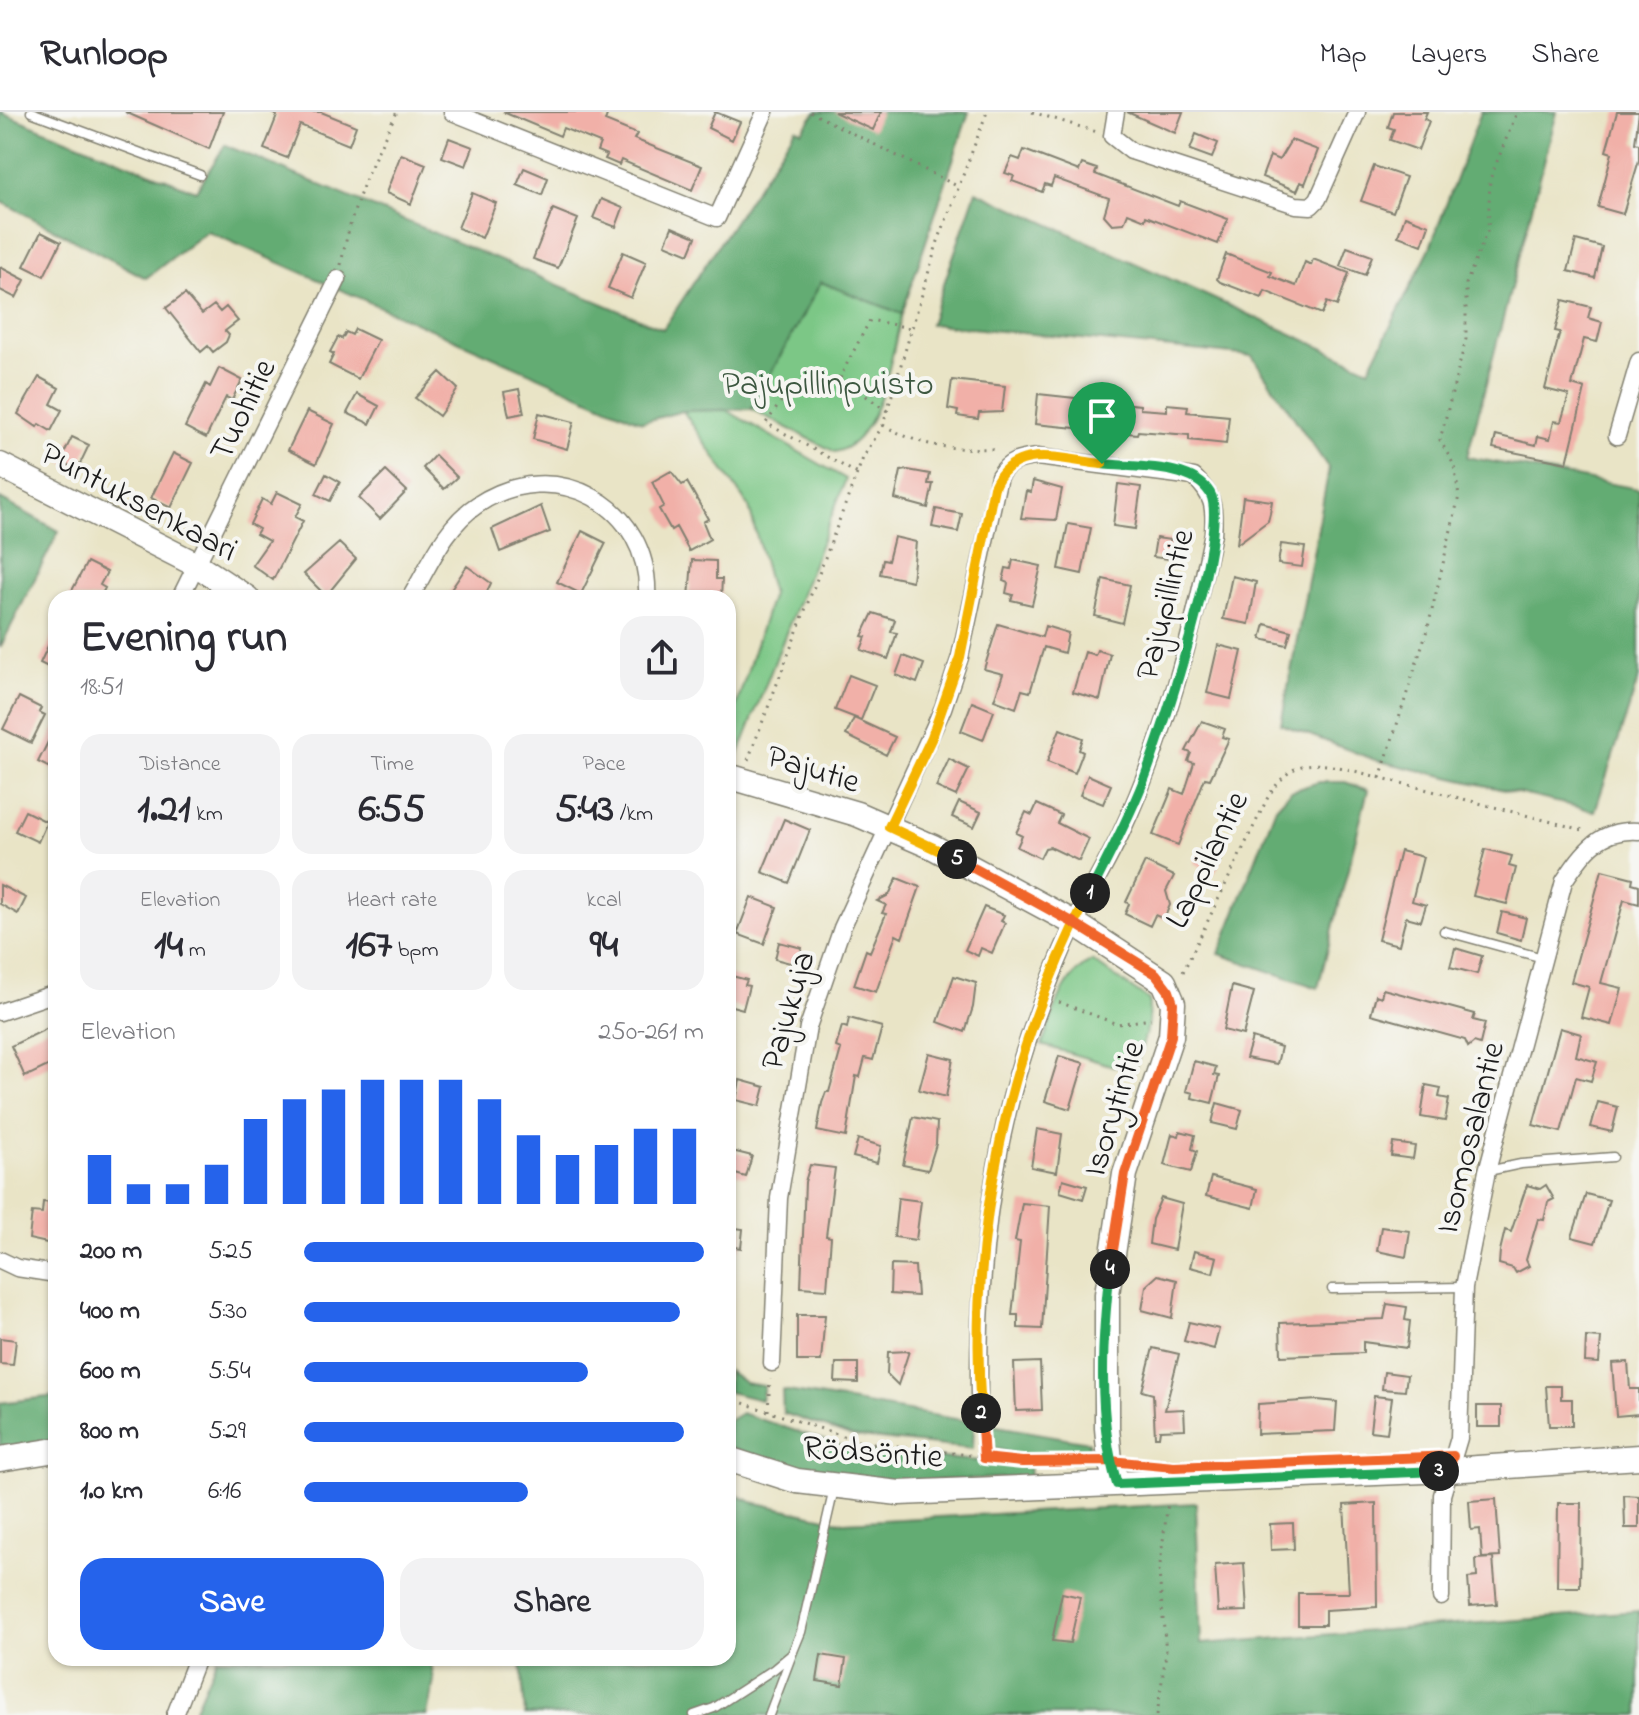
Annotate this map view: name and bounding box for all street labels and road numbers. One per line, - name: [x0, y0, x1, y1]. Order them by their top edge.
- street label: Tuohitie: [198, 350, 291, 470]
- street label: Puntuksenkaari: [31, 431, 246, 577]
- street label: Pajupillintie: [1124, 524, 1210, 686]
- street label: Pajutie: [760, 733, 866, 809]
- street label: Lappilantie: [1154, 783, 1264, 938]
- street label: Pajukuja: [749, 946, 831, 1076]
- street label: Isorytintie: [1072, 1034, 1160, 1183]
- street label: Isomosalantie: [1424, 1036, 1520, 1239]
- street label: Rödsöntie: [801, 1424, 945, 1484]

